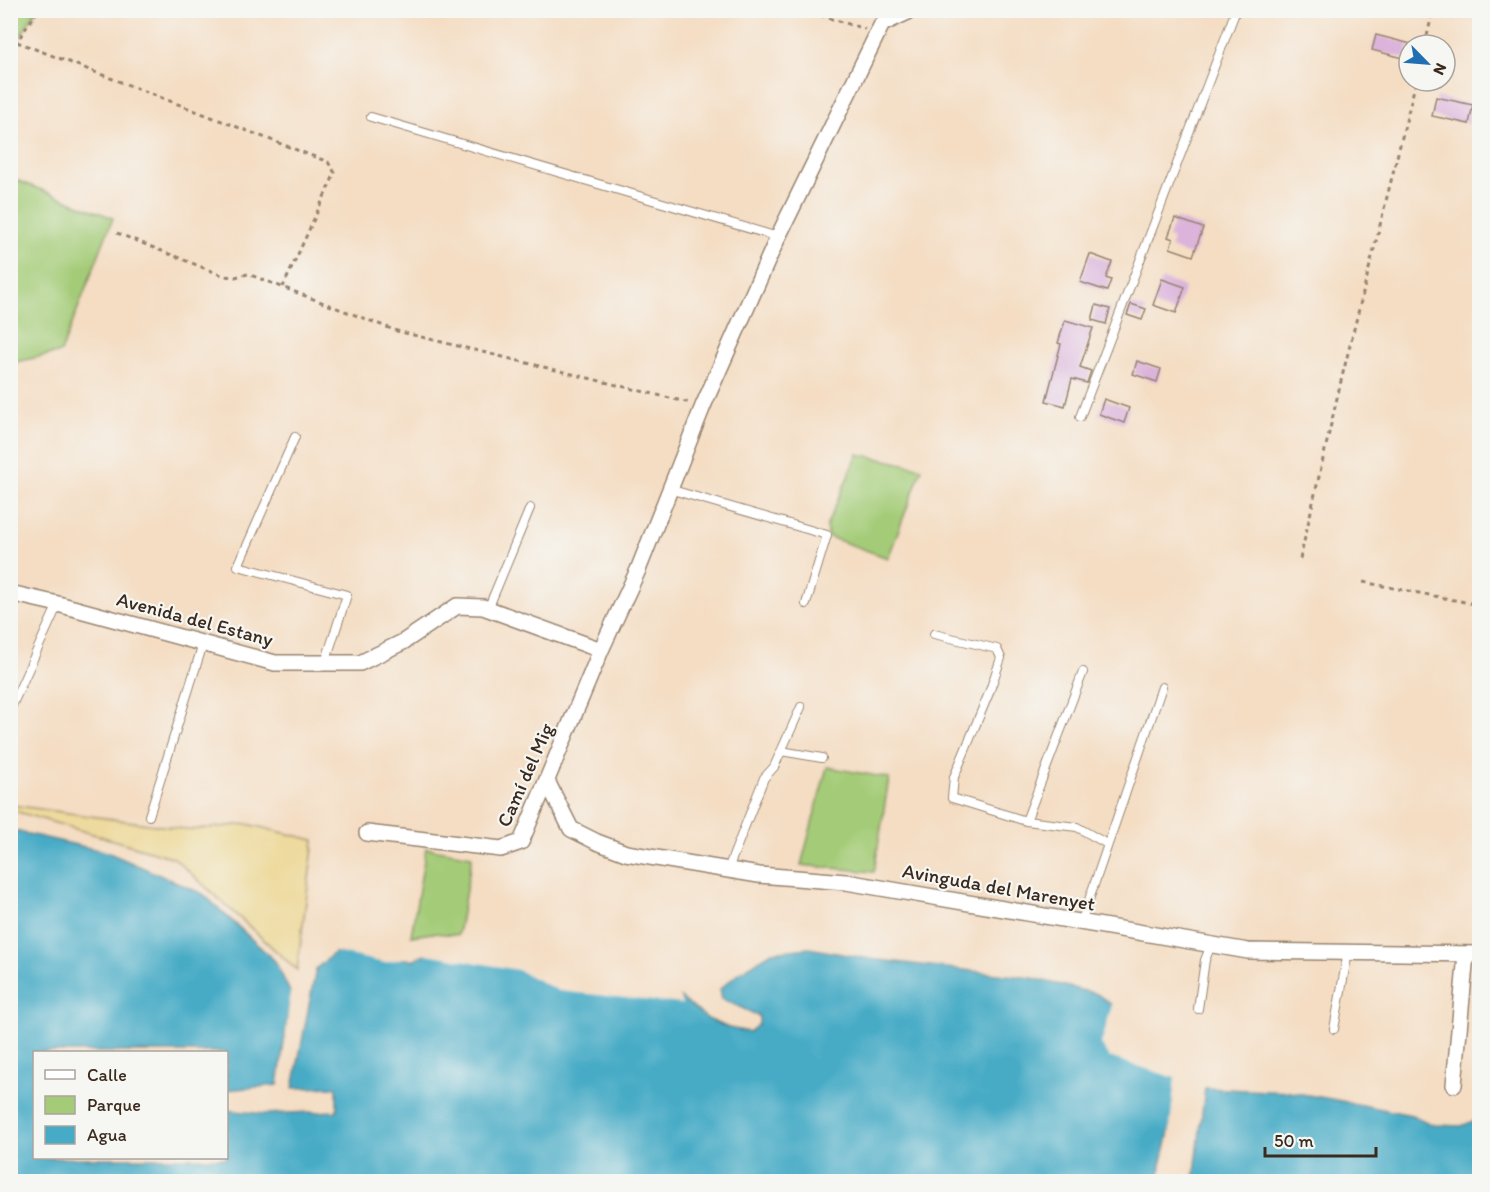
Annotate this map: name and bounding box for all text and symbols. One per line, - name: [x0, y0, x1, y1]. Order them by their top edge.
- north arrow: [1397, 33, 1457, 93]
- text: N: [1429, 60, 1451, 78]
- street label: Avenida del Estany: [114, 587, 276, 652]
- street label: Camí del Mig: [491, 719, 559, 831]
- street label: Avinguda del Marenyet: [901, 858, 1097, 916]
- legend: [33, 1051, 228, 1159]
- text: Calle: [87, 1064, 127, 1086]
- text: Parque: [87, 1094, 141, 1116]
- scale bar: [1265, 1120, 1376, 1158]
- text: Agua: [87, 1124, 127, 1146]
- text: 50 m: [1274, 1130, 1314, 1152]

